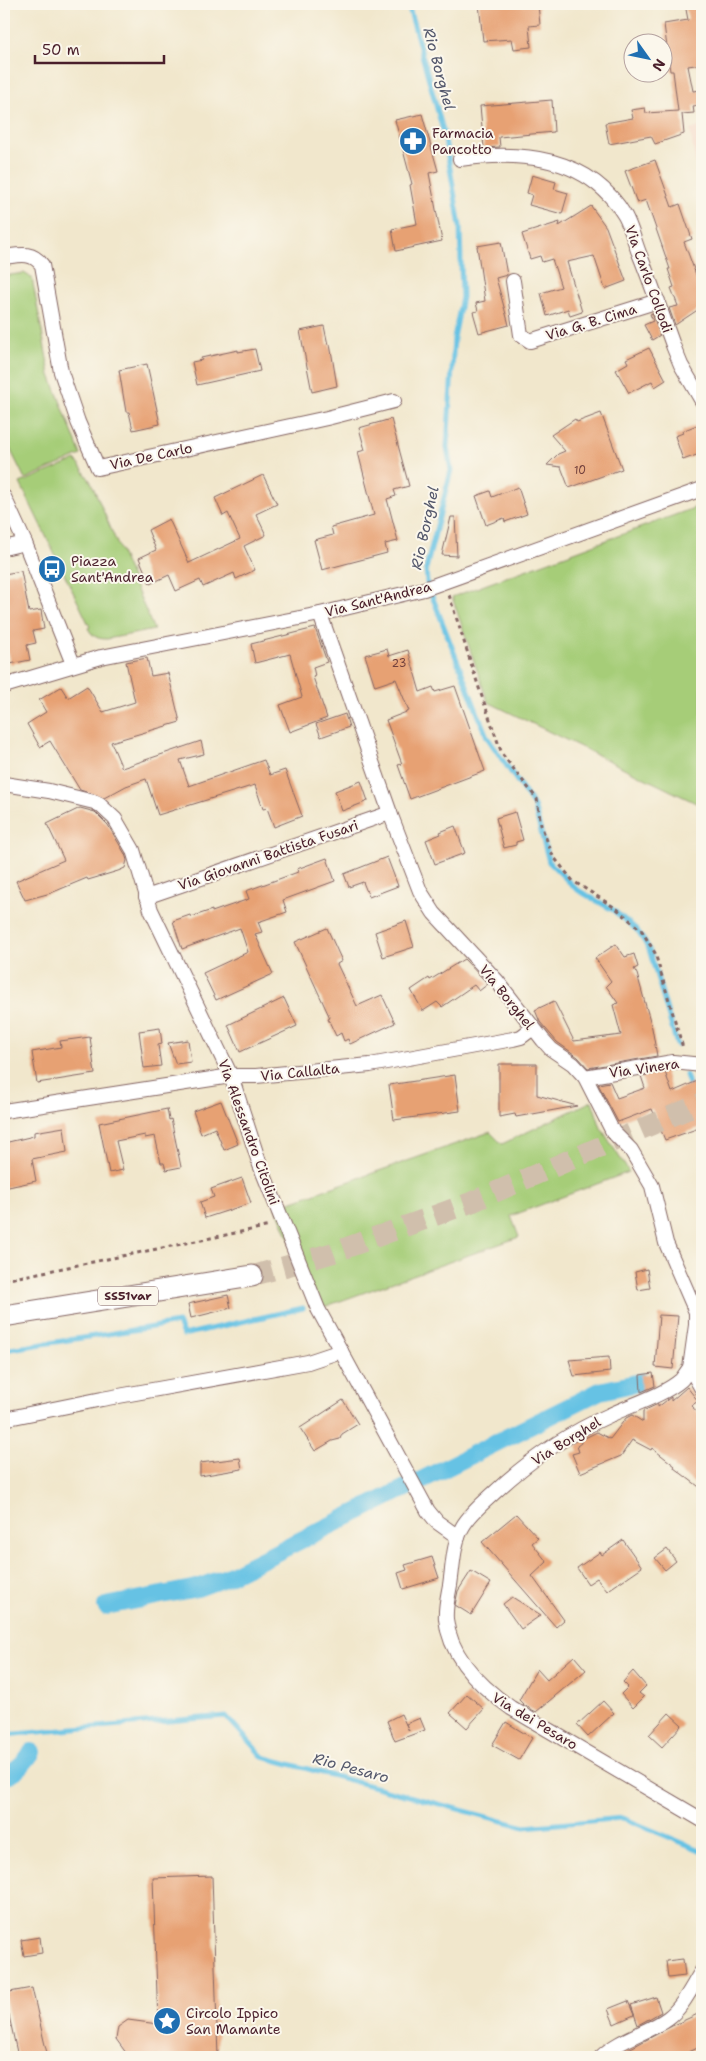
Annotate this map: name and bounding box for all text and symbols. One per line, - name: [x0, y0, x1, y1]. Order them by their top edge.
- water label: Rio Borghel: [418, 25, 460, 113]
- scale bar: [35, 32, 164, 64]
- north arrow: [624, 32, 674, 82]
- text: 50 m: [42, 40, 80, 60]
- text: N: [648, 56, 669, 75]
- place label: Farmacia Pancotto: [432, 124, 494, 158]
- pharmacy icon: Farmacia Pancotto: [398, 126, 428, 156]
- street label: Via Carlo Collodi: [621, 223, 677, 335]
- street label: Via G. B. Cima: [543, 300, 639, 344]
- street label: Via De Carlo: [108, 438, 194, 474]
- house number: 10: [574, 463, 586, 478]
- water label: Rio Borghel: [406, 484, 444, 572]
- place label: Piazza Sant'Andrea: [71, 552, 154, 586]
- bus stop icon: Piazza Sant'Andrea: [37, 554, 67, 584]
- street label: Via Sant'Andrea: [323, 577, 433, 621]
- house number: 23: [392, 656, 406, 671]
- street label: Via Giovanni Battista Fusari: [175, 816, 361, 894]
- street label: Via Borghel: [475, 961, 539, 1034]
- street label: Via Vinera: [608, 1054, 680, 1082]
- street label: Via Alessandro Citolini: [214, 1057, 284, 1207]
- street label: Via Callalta: [260, 1059, 341, 1085]
- road number: SS51var: [98, 1286, 158, 1305]
- street label: Via Borghel: [528, 1412, 605, 1469]
- street label: Via dei Pesaro: [489, 1688, 581, 1754]
- water label: Rio Pesaro: [311, 1748, 391, 1788]
- place label: Circolo Ippico San Mamante: [186, 2004, 281, 2038]
- place icon: Circolo Ippico San Mamante: [152, 2006, 182, 2036]

